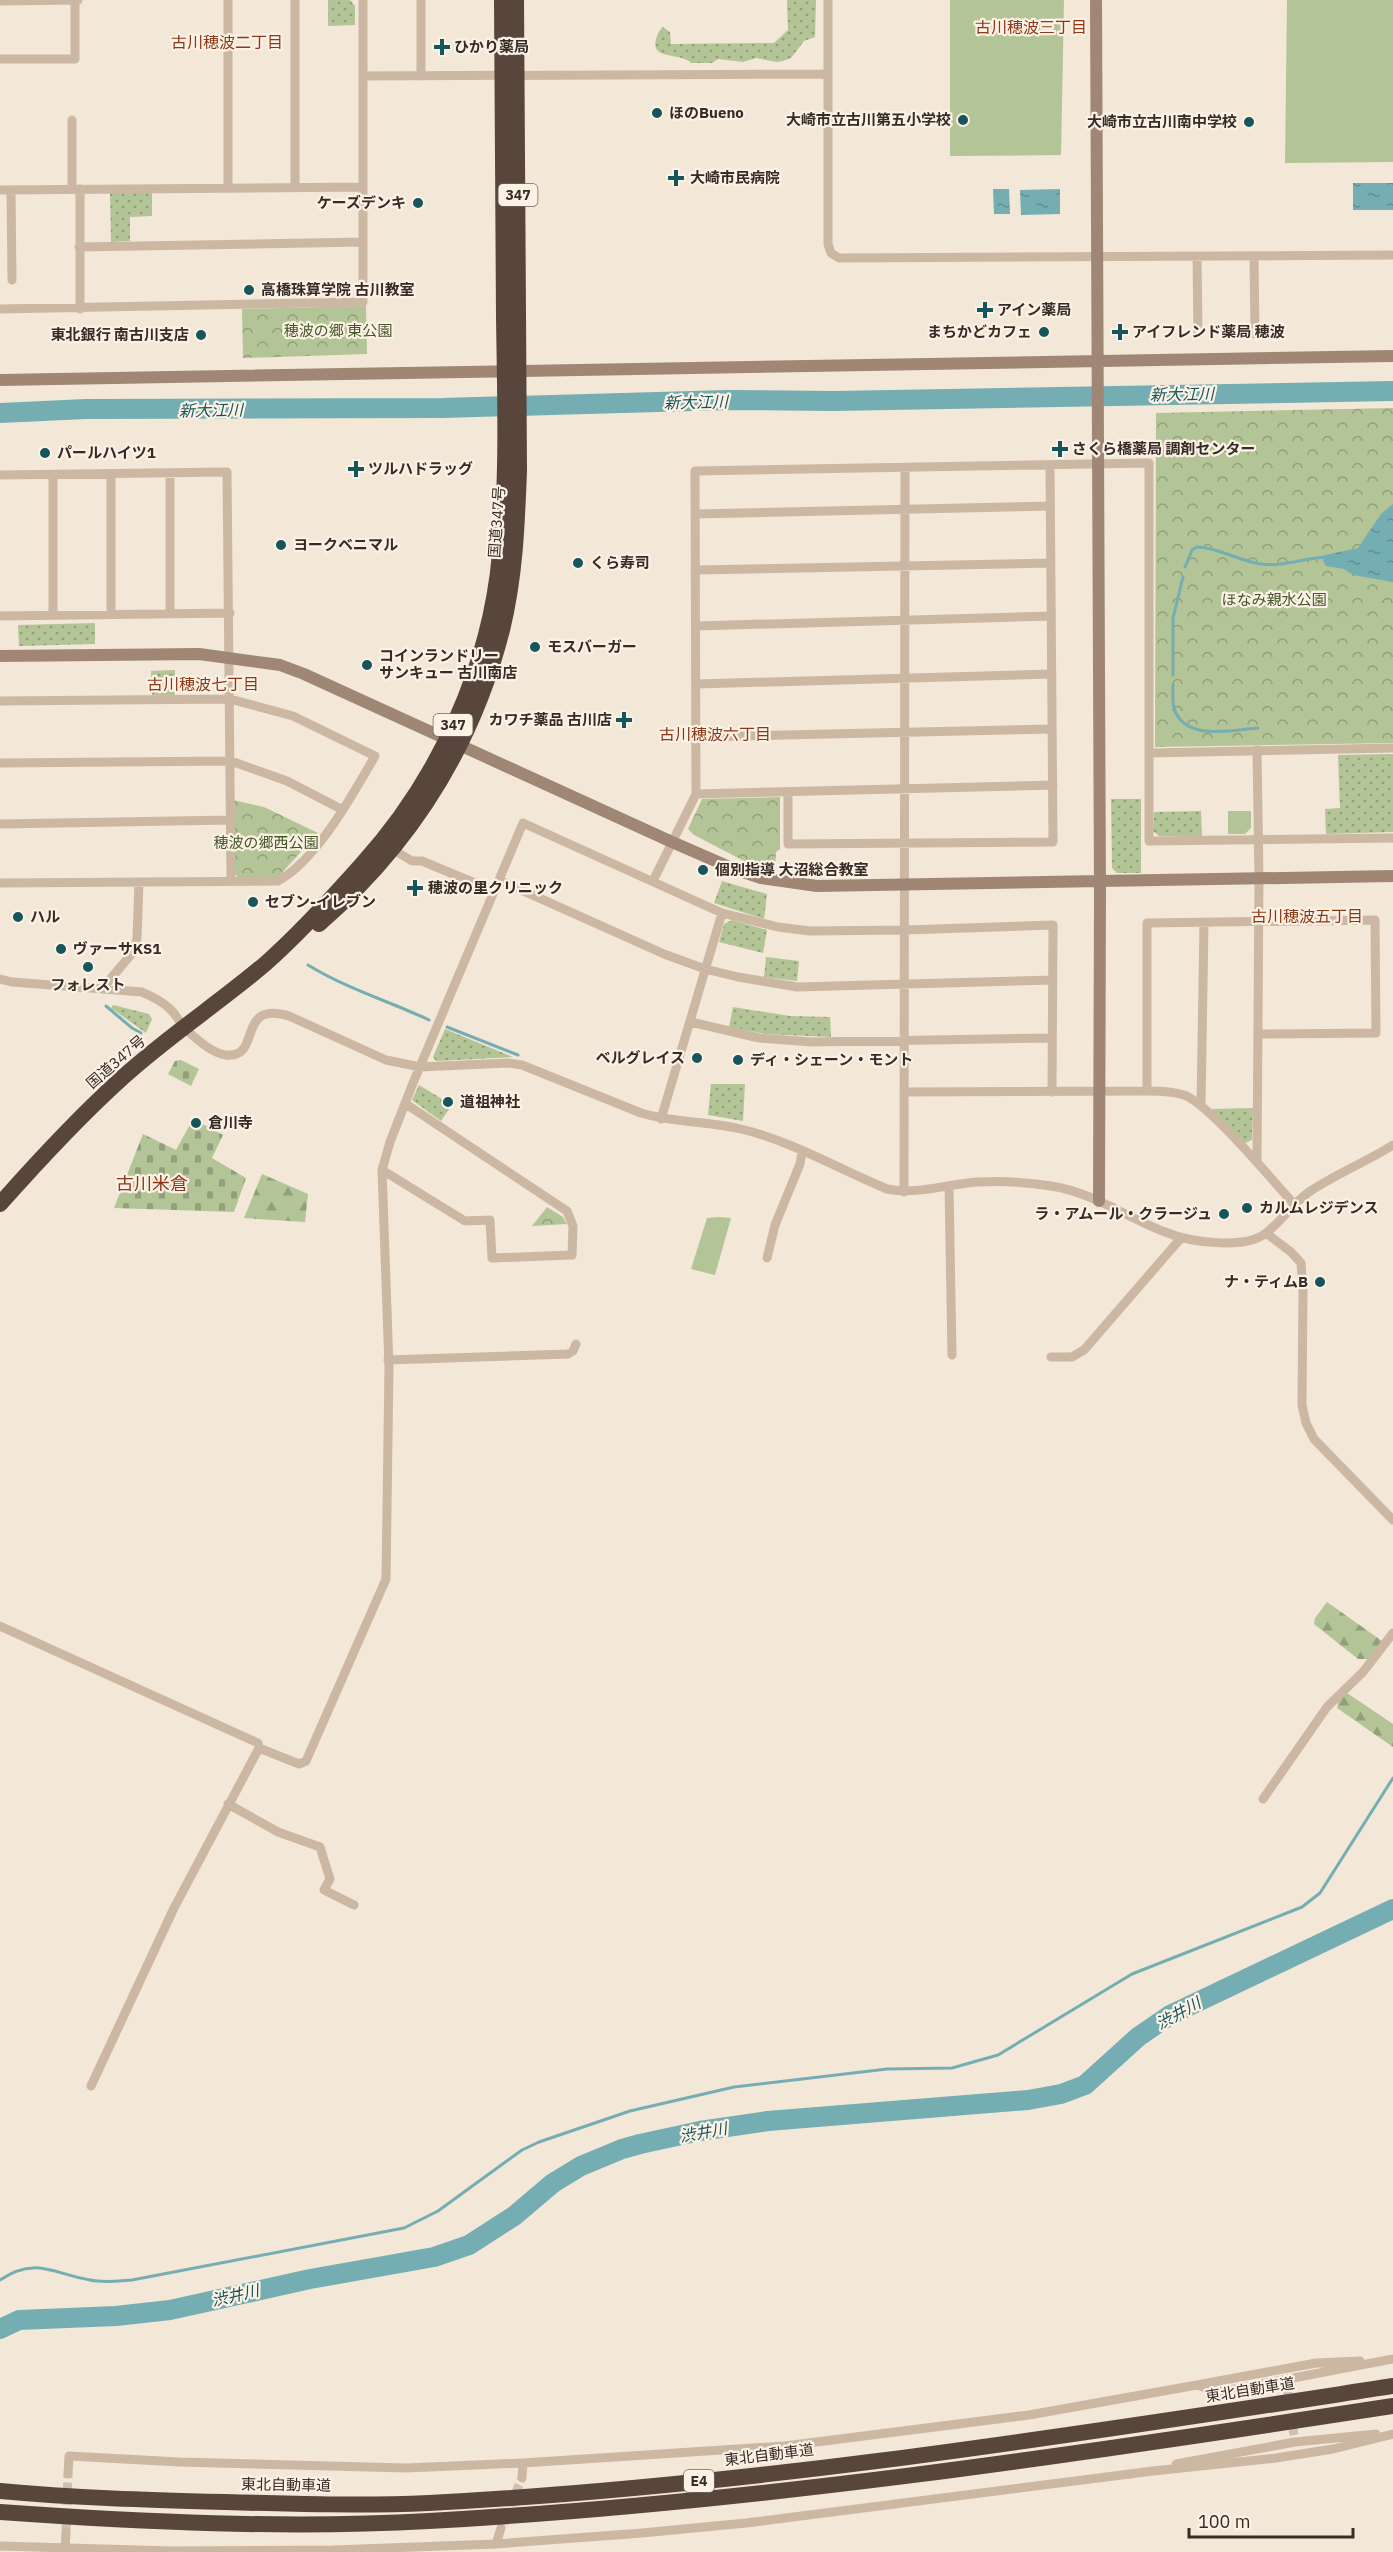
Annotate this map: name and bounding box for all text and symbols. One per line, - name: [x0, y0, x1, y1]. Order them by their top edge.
- district label: 古川穂波三丁目: [975, 17, 1087, 37]
- district label: 古川穂波二丁目: [171, 32, 283, 52]
- place label: ひかり薬局: [454, 37, 529, 56]
- marker: ひかり薬局: [435, 40, 449, 54]
- place label: ほのBueno: [669, 103, 744, 122]
- marker: ほのBueno: [650, 106, 664, 120]
- place label: 大崎市立古川第五小学校: [786, 110, 951, 129]
- place label: 大崎市立古川南中学校: [1087, 112, 1237, 131]
- marker: 大崎市立古川第五小学校: [956, 113, 970, 127]
- marker: 大崎市立古川南中学校: [1242, 115, 1256, 129]
- place label: 大崎市民病院: [690, 168, 780, 187]
- marker: 大崎市民病院: [667, 169, 685, 187]
- road number: 347: [498, 184, 538, 206]
- place label: ケーズデンキ: [317, 193, 406, 212]
- marker: ケーズデンキ: [411, 196, 425, 210]
- place label: 高橋珠算学院 古川教室: [261, 280, 415, 299]
- marker: 高橋珠算学院 古川教室: [242, 283, 256, 297]
- place label: アイン薬局: [997, 300, 1071, 319]
- marker: アイン薬局: [978, 303, 992, 317]
- park label: 穂波の郷 東公園: [284, 321, 392, 340]
- place label: まちかどカフェ: [927, 322, 1032, 341]
- place label: アイフレンド薬局 穂波: [1132, 322, 1285, 341]
- place label: 東北銀行 南古川支店: [50, 325, 189, 344]
- marker: まちかどカフェ: [1037, 325, 1051, 339]
- marker: アイフレンド薬局 穂波: [1113, 325, 1127, 339]
- marker: 東北銀行 南古川支店: [194, 328, 208, 342]
- water label: 新大江川: [1150, 383, 1216, 405]
- water label: 新大江川: [664, 391, 730, 413]
- water label: 新大江川: [179, 399, 245, 421]
- place label: さくら橋薬局 調剤センター: [1072, 439, 1256, 458]
- marker: さくら橋薬局 調剤センター: [1053, 442, 1067, 456]
- place label: パールハイツ1: [57, 443, 156, 462]
- marker: パールハイツ1: [38, 446, 52, 460]
- place label: ツルハドラッグ: [368, 459, 473, 478]
- marker: ツルハドラッグ: [349, 462, 363, 476]
- street label: 国道347号: [485, 485, 508, 559]
- place label: ヨークベニマル: [293, 535, 398, 554]
- marker: ヨークベニマル: [274, 538, 288, 552]
- place label: くら寿司: [590, 553, 650, 572]
- marker: くら寿司: [571, 556, 585, 570]
- park label: ほなみ親水公園: [1221, 590, 1327, 609]
- place label: モスバーガー: [547, 637, 637, 656]
- marker: モスバーガー: [528, 640, 542, 654]
- place label: コインランドリー サンキュー 古川南店: [379, 646, 518, 682]
- marker: コインランドリー サンキュー 古川南店: [360, 658, 374, 672]
- district label: 古川穂波七丁目: [147, 674, 259, 694]
- place label: カワチ薬品 古川店: [488, 710, 612, 729]
- marker: カワチ薬品 古川店: [617, 713, 631, 727]
- road number: 347: [434, 714, 472, 736]
- district label: 古川穂波六丁目: [659, 724, 771, 744]
- park label: 穂波の郷西公園: [213, 833, 319, 852]
- place label: 個別指導 大沼総合教室: [715, 860, 869, 879]
- marker: 個別指導 大沼総合教室: [696, 863, 710, 877]
- place label: 穂波の里クリニック: [428, 878, 563, 897]
- marker: 穂波の里クリニック: [406, 879, 424, 897]
- place label: セブン-イレブン: [265, 892, 376, 911]
- marker: セブン-イレブン: [246, 895, 260, 909]
- district label: 古川穂波五丁目: [1251, 906, 1363, 926]
- place label: ハル: [30, 907, 60, 926]
- marker: ハル: [11, 910, 25, 924]
- place label: ヴァーサKS1: [73, 939, 161, 958]
- marker: ヴァーサKS1: [54, 942, 68, 956]
- marker: フォレスト: [81, 960, 95, 974]
- place label: フォレスト: [50, 975, 126, 994]
- street label: 国道347号: [82, 1031, 149, 1092]
- place label: ベルグレイス: [595, 1048, 685, 1067]
- place label: ディ・シェーン・モント: [750, 1050, 913, 1069]
- marker: ベルグレイス: [690, 1051, 704, 1065]
- marker: ディ・シェーン・モント: [731, 1053, 745, 1067]
- place label: 道祖神社: [460, 1092, 520, 1111]
- marker: 道祖神社: [441, 1095, 455, 1109]
- place label: 倉川寺: [208, 1113, 253, 1132]
- marker: 倉川寺: [189, 1116, 203, 1130]
- district label: 古川米倉: [116, 1172, 188, 1195]
- place label: カルムレジデンス: [1259, 1198, 1378, 1217]
- marker: カルムレジデンス: [1240, 1201, 1254, 1215]
- place label: ラ・アムール・クラージュ: [1034, 1204, 1212, 1223]
- marker: ラ・アムール・クラージュ: [1217, 1207, 1231, 1221]
- place label: ナ・ティムB: [1224, 1272, 1308, 1291]
- marker: ナ・ティムB: [1313, 1275, 1327, 1289]
- water label: 渋井川: [1152, 1992, 1206, 2033]
- water label: 渋井川: [678, 2118, 730, 2146]
- water label: 渋井川: [209, 2279, 263, 2310]
- street label: 東北自動車道: [1204, 2373, 1296, 2406]
- street label: 東北自動車道: [723, 2440, 815, 2469]
- road number: E4: [684, 2470, 714, 2492]
- street label: 東北自動車道: [241, 2474, 331, 2495]
- scale bar: [1189, 2501, 1352, 2539]
- text: 100 m: [1198, 2510, 1250, 2533]

